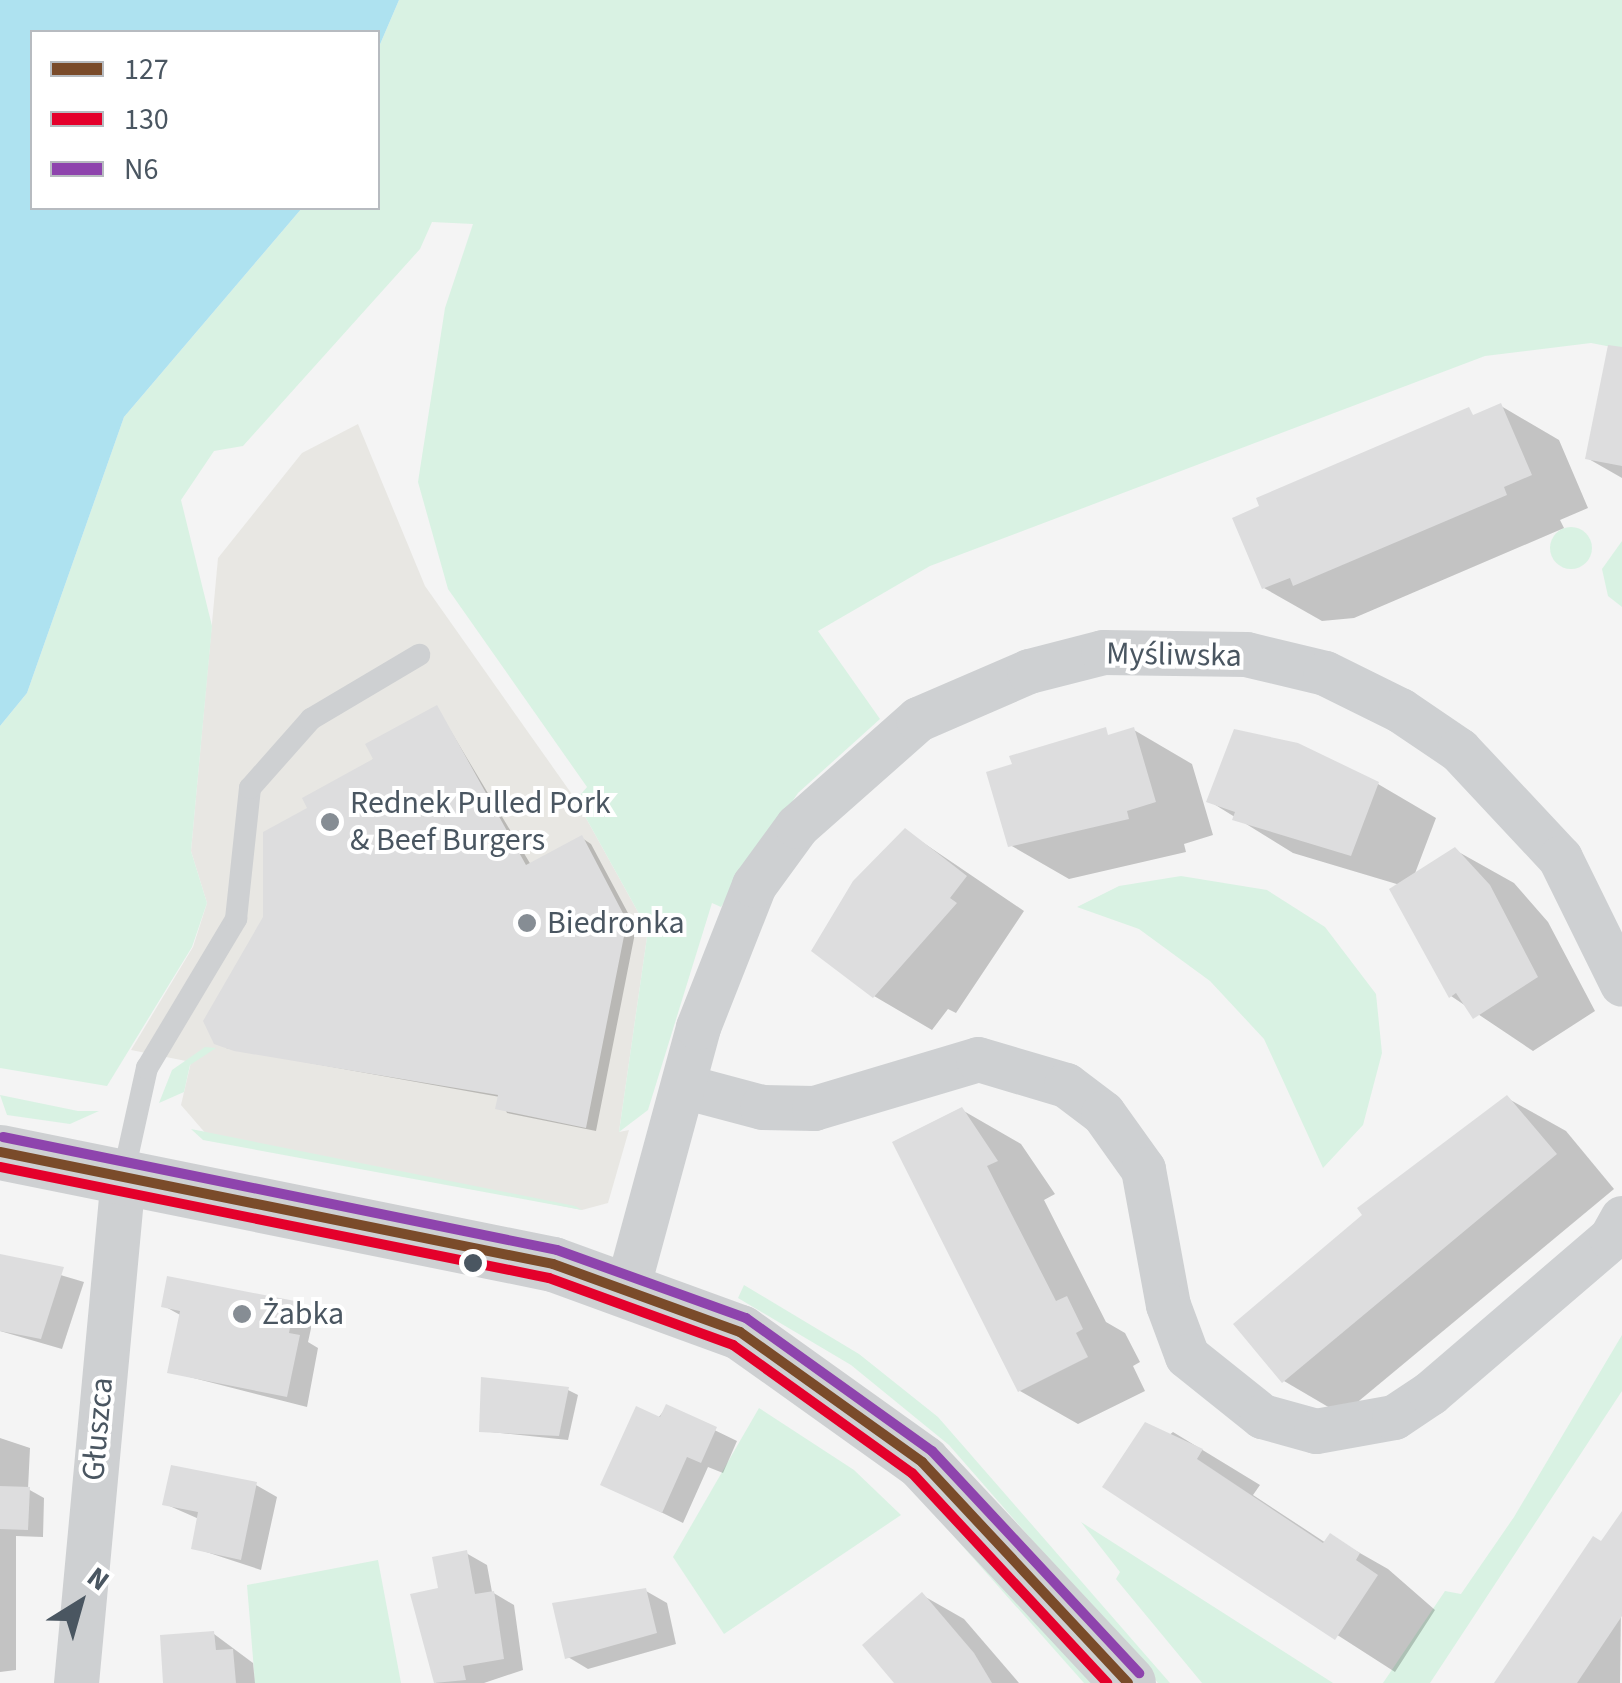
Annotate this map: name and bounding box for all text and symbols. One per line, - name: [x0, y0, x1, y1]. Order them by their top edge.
- legend: [30, 30, 380, 210]
- text: 127: [124, 48, 169, 91]
- text: 130: [124, 98, 169, 141]
- text: N6: [124, 148, 158, 191]
- street label: Myśliwska: [1106, 635, 1242, 675]
- place label: Rednek Pulled Pork & Beef Burgers: [350, 785, 611, 860]
- marker: Rednek Pulled Pork & Beef Burgers: [319, 811, 341, 833]
- place label: Biedronka: [547, 904, 685, 942]
- marker: Biedronka: [516, 912, 538, 934]
- unlabelled marker: [463, 1253, 483, 1273]
- place label: Żabka: [262, 1295, 344, 1333]
- marker: Żabka: [231, 1303, 253, 1325]
- street label: Głuszca: [74, 1376, 122, 1482]
- north arrow: [30, 1553, 130, 1653]
- text: N: [79, 1557, 118, 1601]

